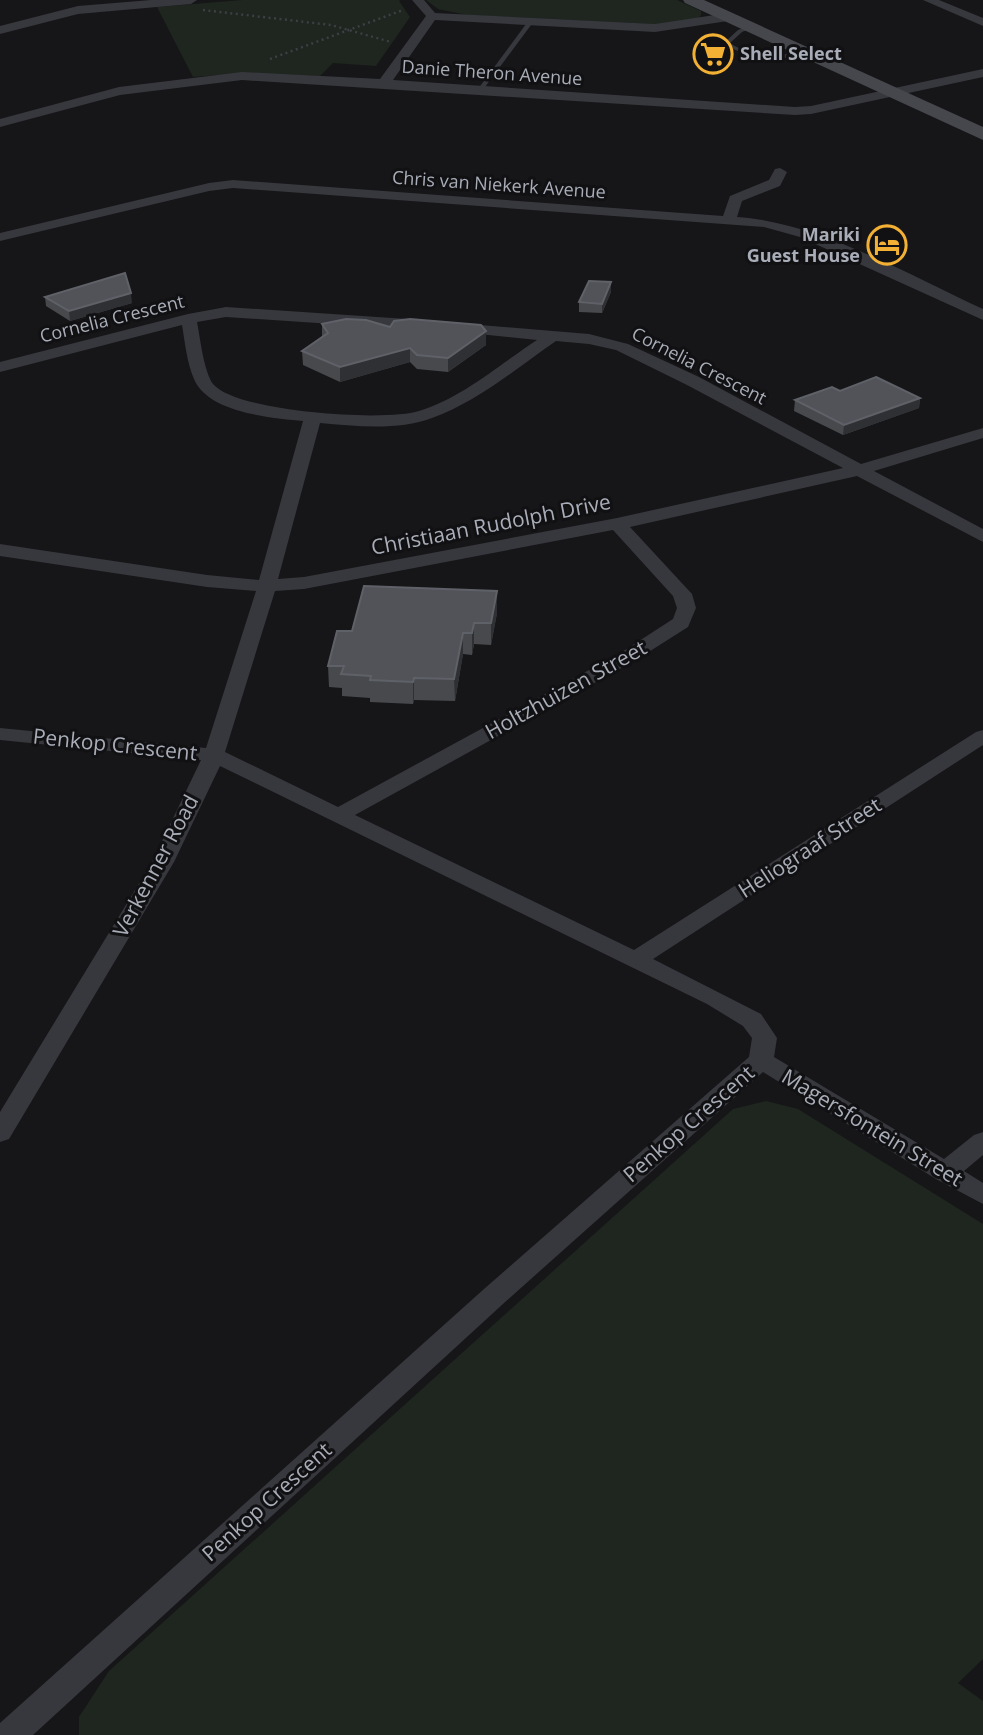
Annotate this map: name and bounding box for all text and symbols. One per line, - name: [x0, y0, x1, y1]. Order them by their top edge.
- supermarket icon: Shell Select: [692, 33, 734, 75]
- place label: Shell Select: [740, 41, 842, 65]
- street label: Danie Theron Avenue: [401, 54, 583, 90]
- street label: Chris van Niekerk Avenue: [391, 165, 607, 203]
- place label: Mariki Guest House: [747, 222, 860, 267]
- hotel icon: Mariki Guest House: [866, 224, 908, 266]
- street label: Cornelia Crescent: [37, 288, 186, 348]
- street label: Cornelia Crescent: [628, 321, 771, 409]
- street label: Christiaan Rudolph Drive: [369, 487, 613, 561]
- street label: Holtzhuizen Street: [480, 633, 651, 745]
- street label: Penkop Crescent: [32, 721, 199, 767]
- street label: Verkenner Road: [106, 789, 204, 942]
- street label: Heliograaf Street: [733, 790, 886, 904]
- street label: Penkop Crescent: [617, 1059, 760, 1188]
- street label: Magersfontein Street: [777, 1062, 968, 1192]
- street label: Penkop Crescent: [196, 1436, 337, 1567]

